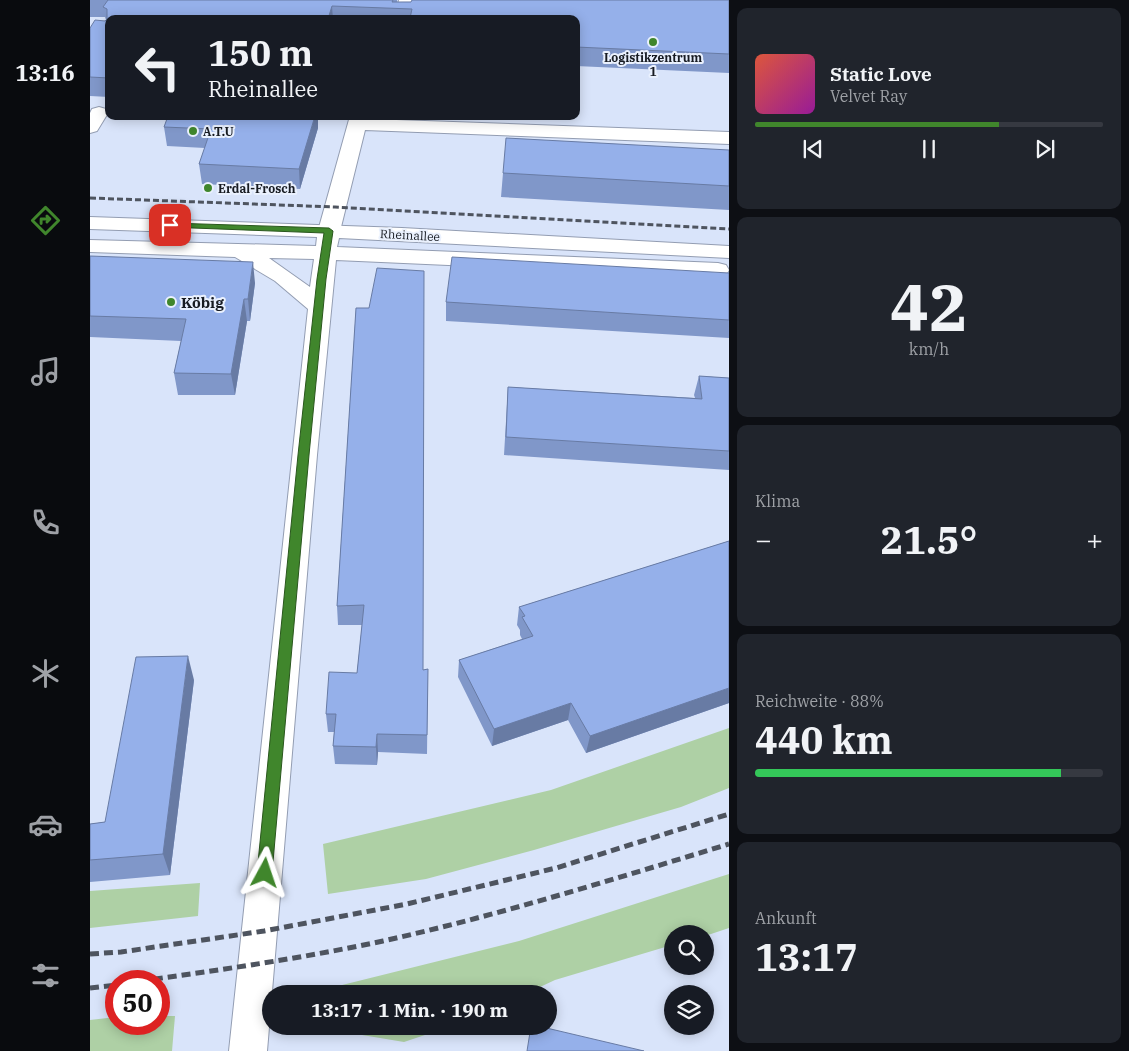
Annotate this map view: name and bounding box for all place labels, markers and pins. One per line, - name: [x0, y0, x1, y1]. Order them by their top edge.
- marker: Logistikzentrum 1: [647, 36, 659, 48]
- place label: Logistikzentrum 1: [604, 50, 702, 79]
- place label: A.T.U: [203, 124, 234, 139]
- marker: A.T.U: [187, 125, 199, 137]
- place label: Erdal-Frosch: [218, 181, 296, 196]
- marker: Erdal-Frosch: [202, 182, 214, 194]
- pin: [149, 204, 191, 246]
- place label: Köbig: [181, 293, 224, 312]
- marker: Köbig: [165, 296, 177, 308]

